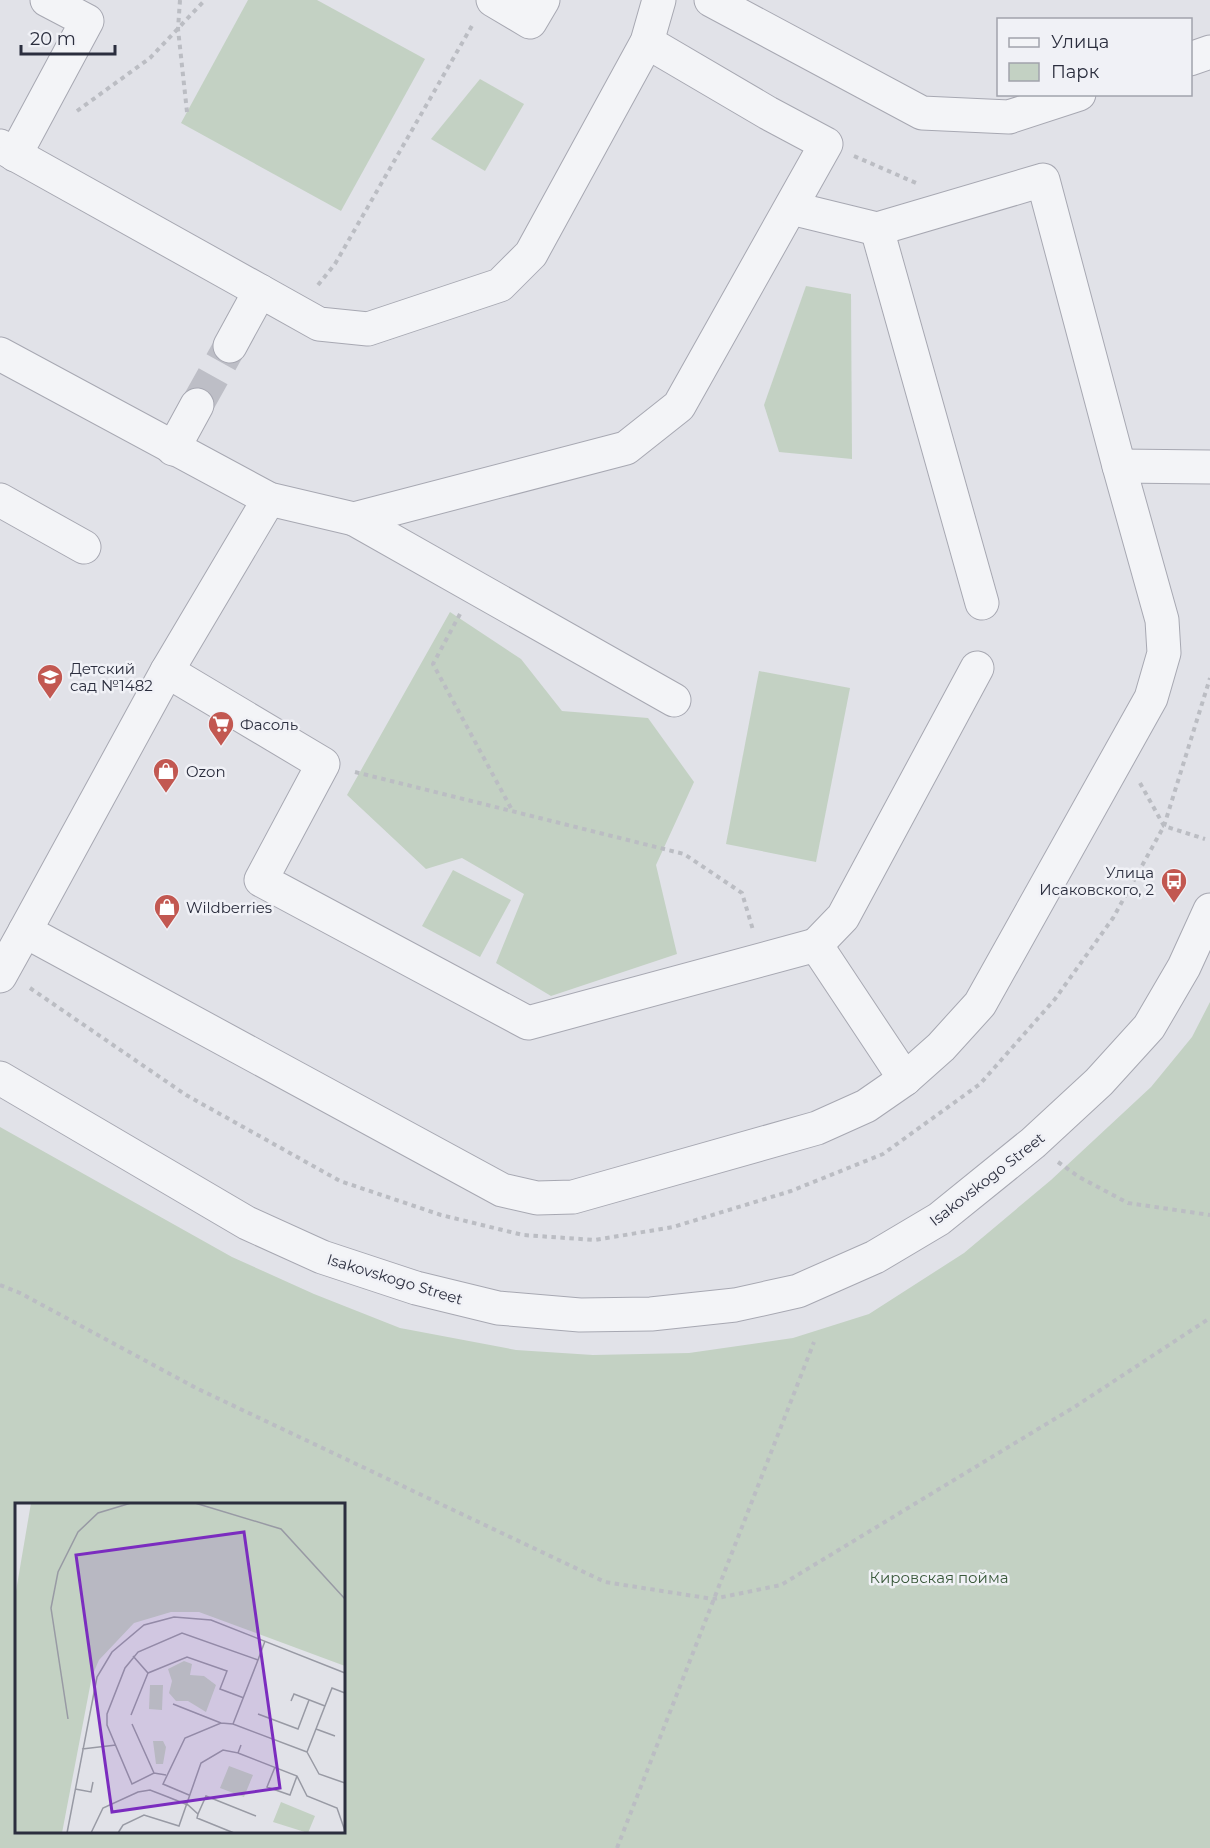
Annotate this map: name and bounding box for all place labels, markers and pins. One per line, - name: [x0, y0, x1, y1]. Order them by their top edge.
- place label: Детский сад №1482: [70, 659, 153, 695]
- school or university icon: Детский сад №1482: [35, 662, 65, 700]
- supermarket icon: Фасоль: [206, 709, 236, 747]
- place label: Фасоль: [240, 715, 298, 734]
- shop icon: Ozon: [151, 756, 181, 794]
- place label: Ozon: [186, 762, 226, 781]
- place label: Улица Исаковского, 2: [1039, 863, 1154, 899]
- bus stop icon: Улица Исаковского, 2: [1159, 866, 1189, 904]
- shop icon: Wildberries: [152, 892, 182, 930]
- place label: Wildberries: [186, 898, 272, 917]

